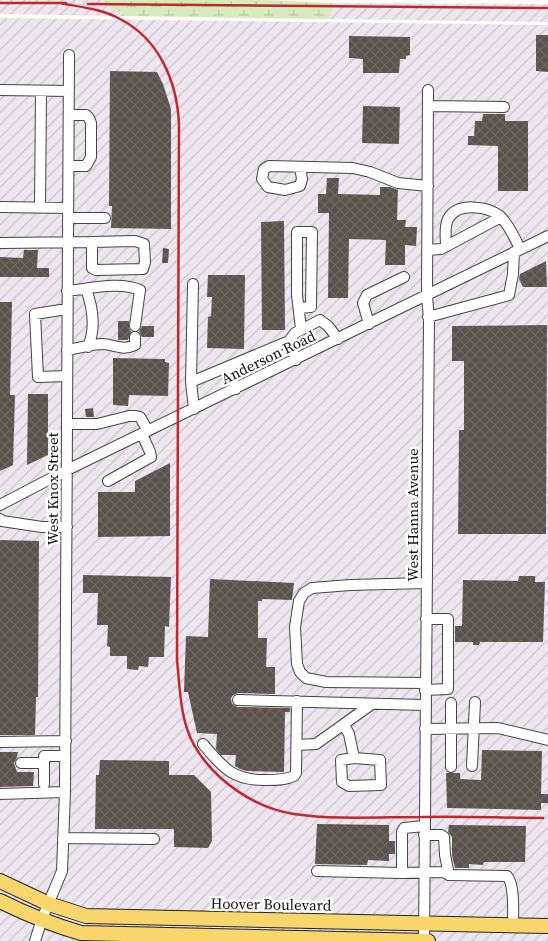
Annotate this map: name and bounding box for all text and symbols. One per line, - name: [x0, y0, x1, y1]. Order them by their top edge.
- street label: Anderson Road: [217, 325, 319, 389]
- street label: West Knox Street: [42, 432, 63, 546]
- street label: West Hanna Avenue: [402, 448, 423, 582]
- street label: Hoover Boulevard: [211, 892, 332, 916]

